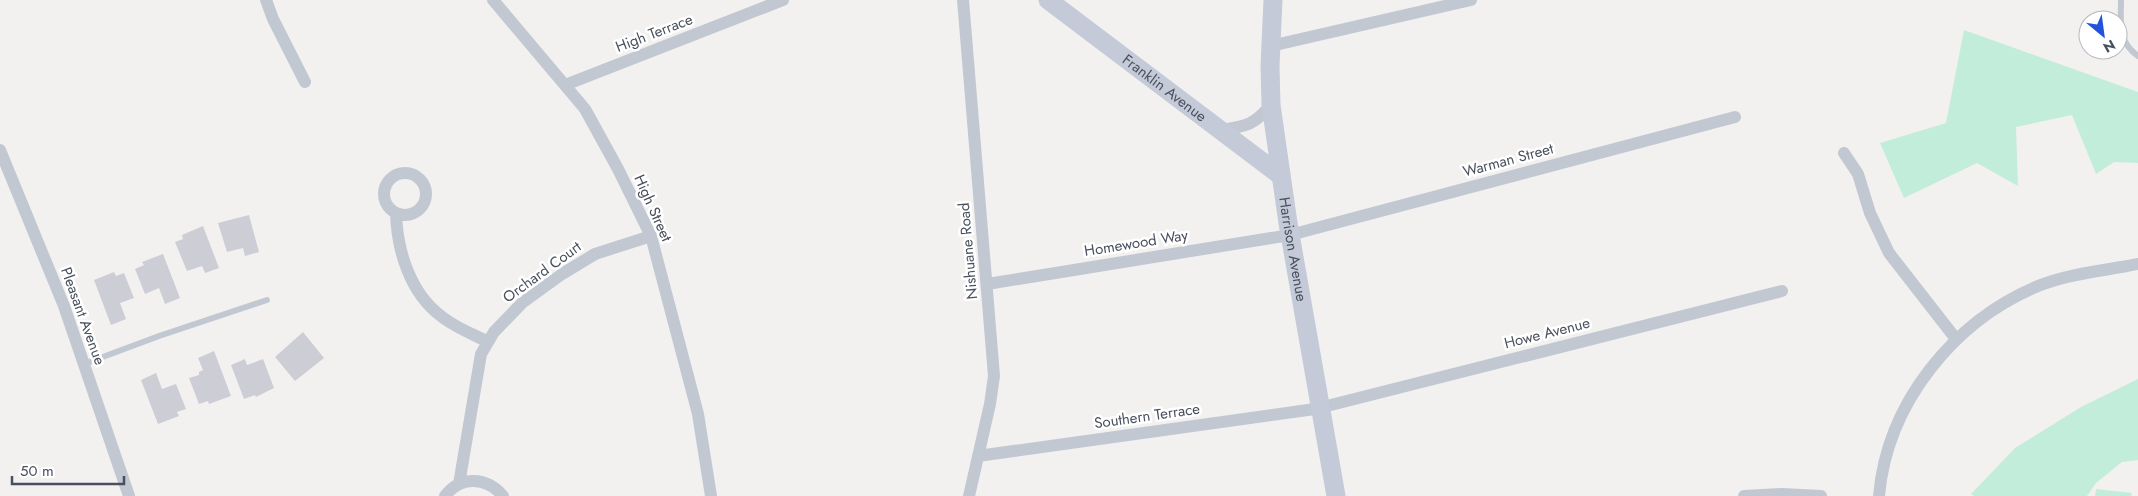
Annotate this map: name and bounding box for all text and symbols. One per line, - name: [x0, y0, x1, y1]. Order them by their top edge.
- street label: High Terrace: [612, 8, 696, 58]
- north arrow: [2078, 10, 2128, 60]
- text: N: [2100, 35, 2119, 58]
- street label: Franklin Avenue: [1118, 49, 1211, 127]
- street label: Warman Street: [1460, 137, 1556, 183]
- street label: High Street: [628, 171, 678, 245]
- street label: Harrison Avenue: [1273, 196, 1313, 303]
- street label: Nishuane Road: [953, 202, 983, 300]
- street label: Homewood Way: [1083, 224, 1190, 262]
- street label: Orchard Court: [498, 236, 586, 308]
- street label: Pleasant Avenue: [55, 264, 111, 368]
- street label: Howe Avenue: [1502, 312, 1592, 354]
- street label: Southern Terrace: [1093, 398, 1202, 434]
- scale bar: [12, 454, 125, 486]
- text: 50 m: [20, 460, 54, 482]

